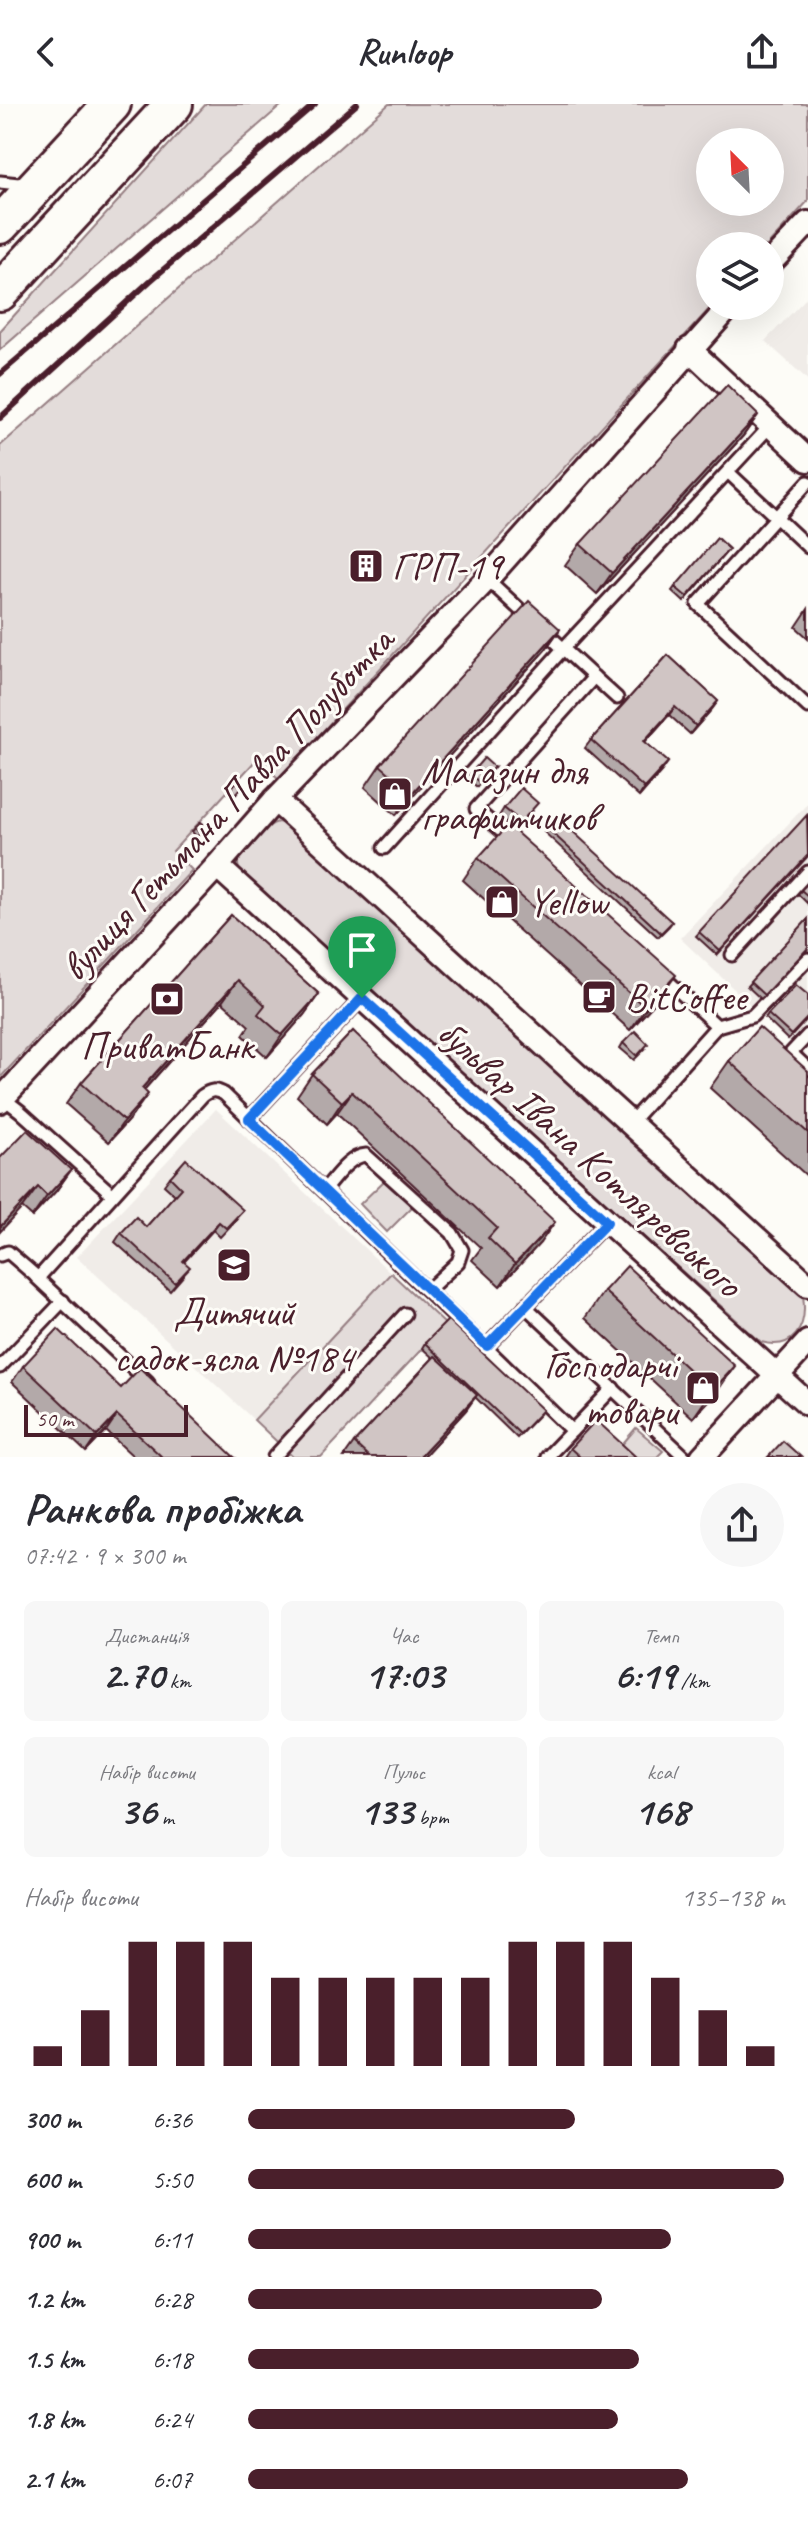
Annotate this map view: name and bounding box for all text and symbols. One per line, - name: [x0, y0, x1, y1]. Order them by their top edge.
- text: Runloop: [357, 29, 451, 75]
- icon: back: [24, 30, 68, 74]
- icon: share: [740, 30, 784, 74]
- north arrow: [696, 128, 784, 216]
- map controls: [696, 128, 784, 320]
- button: layers: [696, 232, 784, 320]
- place label: ГРП-19: [392, 541, 506, 591]
- building icon: ГРП-19: [347, 547, 385, 585]
- street label: вулиця Гетьмана Павла Полуботка: [50, 614, 407, 992]
- place label: Магазин для графитчиков: [421, 746, 605, 842]
- shop icon: Магазин для графитчиков: [376, 775, 414, 813]
- place label: Yellow: [528, 877, 611, 927]
- shop icon: Yellow: [483, 883, 521, 921]
- pin: [328, 916, 396, 998]
- icon: arrive: [340, 928, 384, 972]
- place label: BitCoffee: [625, 972, 749, 1022]
- cafe icon: BitCoffee: [580, 978, 618, 1016]
- bank icon: ПриватБанк: [148, 980, 186, 1018]
- street label: бульвар Івана Котляревського: [427, 1008, 754, 1309]
- place label: ПриватБанк: [81, 1021, 256, 1071]
- school or university icon: Дитячий садок-ясла №184: [215, 1246, 253, 1284]
- place label: Дитячий садок-ясла №184: [114, 1287, 358, 1383]
- place label: Господарчі товари: [544, 1340, 682, 1436]
- shop icon: Господарчі товари: [684, 1369, 722, 1407]
- scale bar: [24, 1401, 188, 1437]
- text: 50 m: [36, 1405, 73, 1433]
- text: Ранкова пробіжка: [24, 1481, 300, 1536]
- button: share: [700, 1483, 784, 1567]
- text: 07:42 · 9 × 300 m: [24, 1539, 185, 1572]
- text: Дистанція: [105, 1622, 189, 1650]
- text: Час: [390, 1622, 418, 1650]
- text: Темп: [644, 1622, 679, 1650]
- text: 2.70: [102, 1650, 164, 1700]
- text: 17:03: [364, 1650, 444, 1700]
- text: 6:19: [613, 1650, 675, 1700]
- text: km: [164, 1667, 191, 1695]
- text: /km: [675, 1667, 710, 1695]
- text: Набір висоти: [99, 1758, 195, 1786]
- text: Пульс: [383, 1758, 425, 1786]
- text: kcal: [647, 1758, 676, 1786]
- text: 36: [119, 1786, 156, 1836]
- text: 133: [359, 1786, 413, 1836]
- text: 168: [634, 1786, 689, 1836]
- text: m: [156, 1803, 174, 1831]
- text: bpm: [413, 1803, 449, 1831]
- text: Набір висоти: [24, 1881, 137, 1914]
- text: 135–138 m: [681, 1881, 784, 1914]
- text: 300 m: [24, 2103, 80, 2136]
- text: 6:36: [152, 2103, 192, 2136]
- text: 600 m: [24, 2163, 81, 2196]
- text: 5:50: [152, 2163, 192, 2196]
- text: 900 m: [24, 2223, 80, 2256]
- text: 6:11: [152, 2223, 192, 2256]
- text: 1.2 km: [24, 2283, 84, 2316]
- text: 6:28: [152, 2283, 192, 2316]
- text: 1.5 km: [24, 2343, 84, 2376]
- text: 6:18: [152, 2343, 192, 2376]
- text: 1.8 km: [24, 2403, 84, 2436]
- text: 6:24: [152, 2403, 192, 2436]
- text: 2.1 km: [24, 2463, 84, 2496]
- text: 6:07: [152, 2463, 192, 2496]

